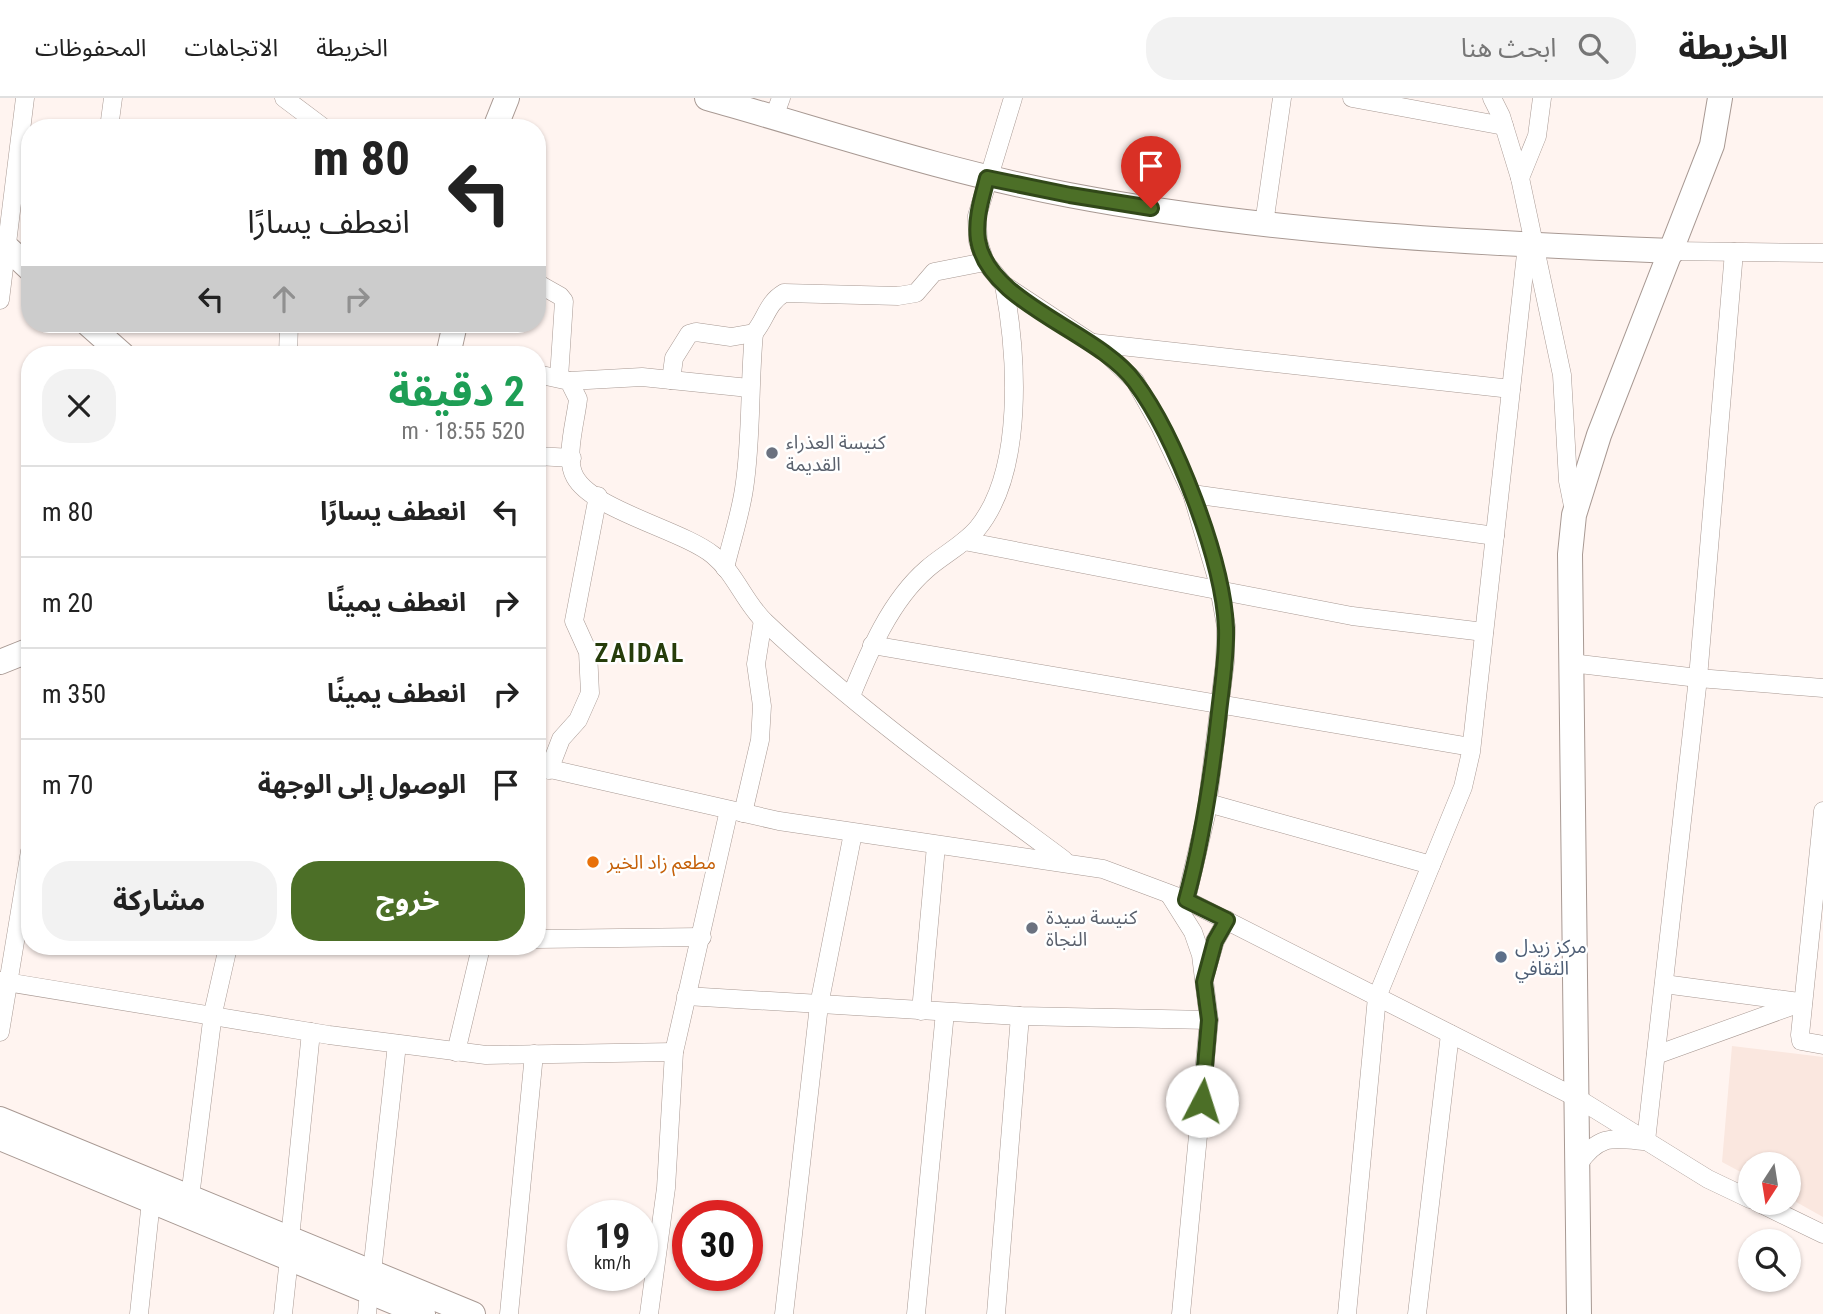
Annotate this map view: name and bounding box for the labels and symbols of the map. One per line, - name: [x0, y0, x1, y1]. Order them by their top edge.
- pin: [1121, 136, 1181, 208]
- place label: كنيسة العذراء القديمة: [786, 431, 887, 476]
- marker: كنيسة العذراء القديمة: [764, 445, 780, 461]
- district label: ZAIDAL: [595, 638, 685, 668]
- place label: مطعم زاد الخير: [606, 851, 716, 877]
- marker: مطعم زاد الخير: [585, 854, 601, 870]
- place label: كنيسة سيدة النجاة: [1046, 906, 1138, 951]
- marker: كنيسة سيدة النجاة: [1024, 920, 1040, 936]
- place label: مركز زيدل الثقافي: [1515, 935, 1587, 983]
- marker: مركز زيدل الثقافي: [1493, 949, 1509, 965]
- position arrow: [1165, 1064, 1239, 1138]
- north arrow: [1738, 1152, 1801, 1214]
- speed limit sign: 30: [672, 1200, 763, 1291]

